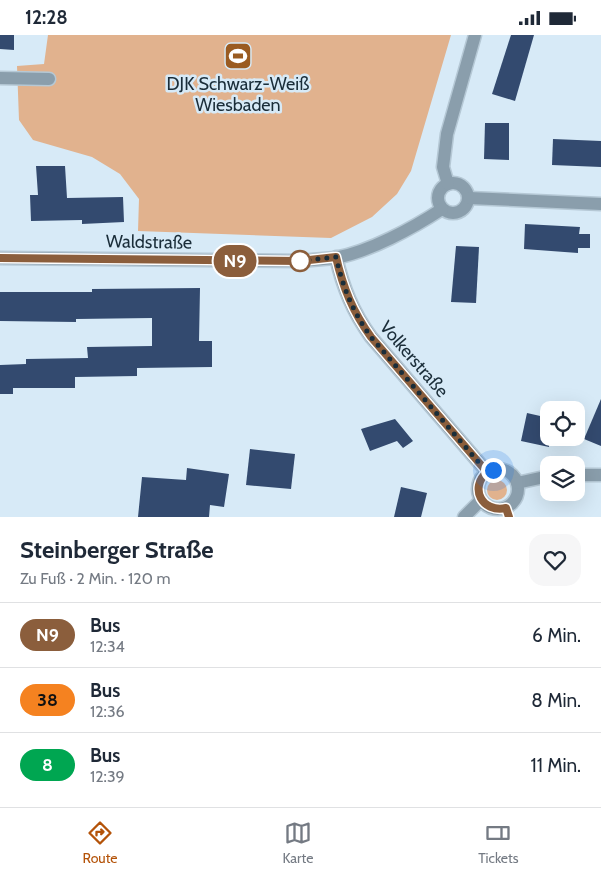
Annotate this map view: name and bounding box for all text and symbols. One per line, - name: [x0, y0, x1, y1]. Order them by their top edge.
- text: 12:28: [25, 6, 68, 29]
- sports icon: DJK Schwarz-Weiß Wiesbaden: [223, 41, 253, 71]
- place label: DJK Schwarz-Weiß Wiesbaden: [167, 73, 309, 116]
- street label: Waldstraße: [106, 230, 192, 254]
- line badge: N9: [212, 245, 258, 277]
- text: N9: [224, 250, 246, 272]
- unlabelled marker: [289, 250, 311, 272]
- street label: Volkerstraße: [375, 316, 453, 402]
- map controls: [540, 401, 585, 501]
- button: locate: [540, 401, 585, 446]
- button: layers: [540, 456, 585, 501]
- your location: [481, 458, 506, 483]
- button: heart: [529, 534, 581, 586]
- text: Steinberger Straße: [20, 535, 214, 564]
- text: Zu Fuß · 2 Min. · 120 m: [20, 569, 171, 588]
- text: Bus: [90, 614, 120, 637]
- text: N9: [36, 624, 59, 646]
- text: 6 Min.: [532, 624, 581, 647]
- text: 12:34: [90, 637, 125, 656]
- text: Bus: [90, 679, 120, 702]
- text: 38: [37, 689, 58, 711]
- text: 8 Min.: [531, 689, 581, 712]
- text: 12:36: [90, 702, 125, 721]
- text: Bus: [90, 744, 120, 767]
- text: 8: [42, 754, 53, 776]
- text: 11 Min.: [530, 754, 581, 777]
- text: 12:39: [90, 767, 125, 786]
- tab: Route: [82, 819, 118, 867]
- tab: Karte: [282, 819, 313, 867]
- tab: Tickets: [478, 819, 519, 867]

